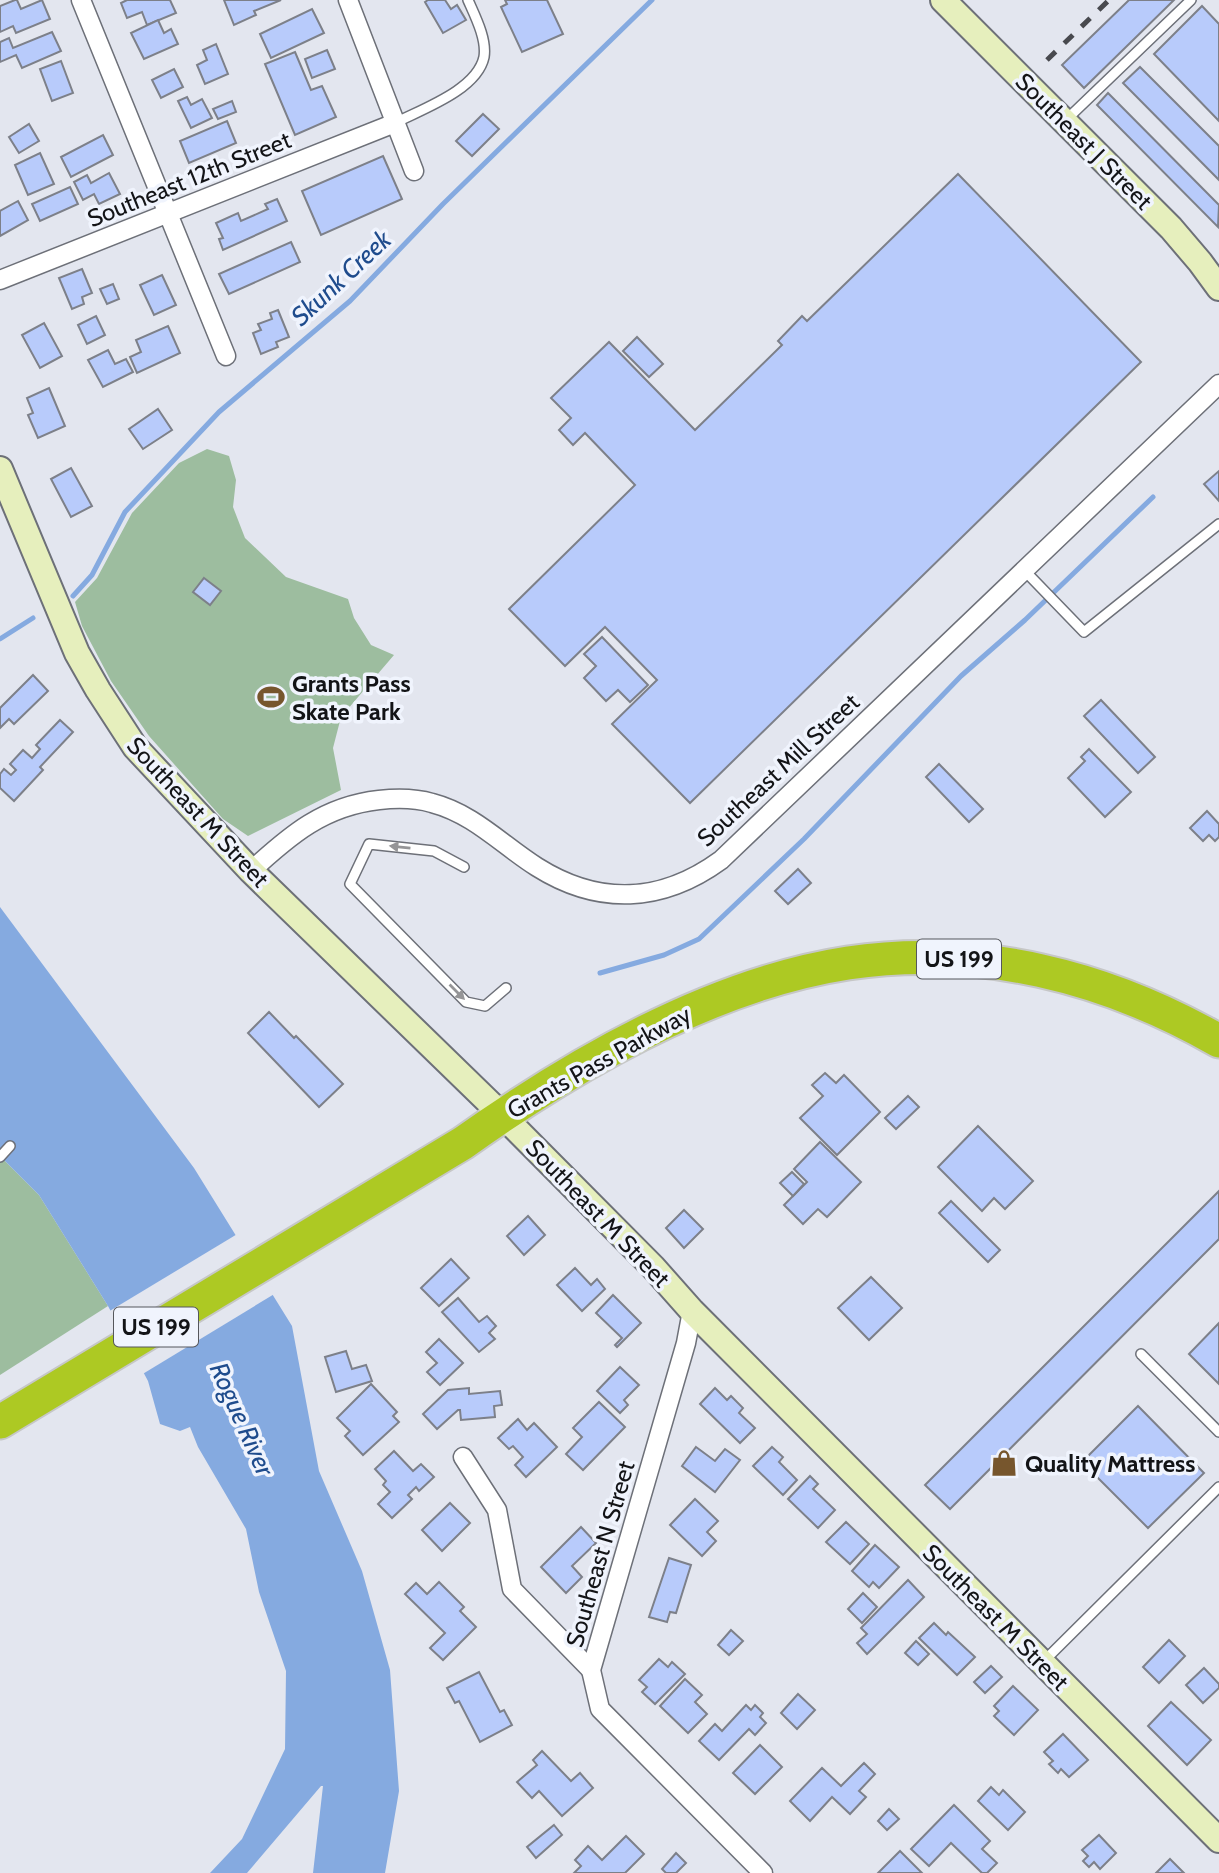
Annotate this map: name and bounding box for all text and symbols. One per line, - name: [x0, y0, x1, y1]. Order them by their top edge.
- street label: Southeast J Street: [1010, 67, 1158, 215]
- street label: Southeast 12th Street: [83, 125, 295, 233]
- water label: Skunk Creek: [284, 223, 398, 332]
- place label: Grants Pass Skate Park: [292, 669, 411, 726]
- sports icon: Grants Pass Skate Park: [256, 682, 286, 712]
- street label: Southeast Mill Street: [691, 687, 865, 853]
- street label: Southeast M Street: [121, 731, 275, 893]
- one-way arrow: [389, 842, 411, 853]
- road number: US 199: [917, 940, 1001, 978]
- one-way arrow: [448, 984, 465, 1001]
- street label: Grants Pass Parkway: [502, 1000, 696, 1124]
- street label: Southeast M Street: [520, 1133, 676, 1293]
- road number: US 199: [114, 1308, 198, 1346]
- water label: Rogue River: [203, 1357, 282, 1482]
- shop icon: Quality Mattress: [989, 1448, 1019, 1478]
- place label: Quality Mattress: [1025, 1449, 1195, 1478]
- street label: Southeast N Street: [560, 1458, 640, 1650]
- street label: Southeast M Street: [917, 1538, 1075, 1696]

